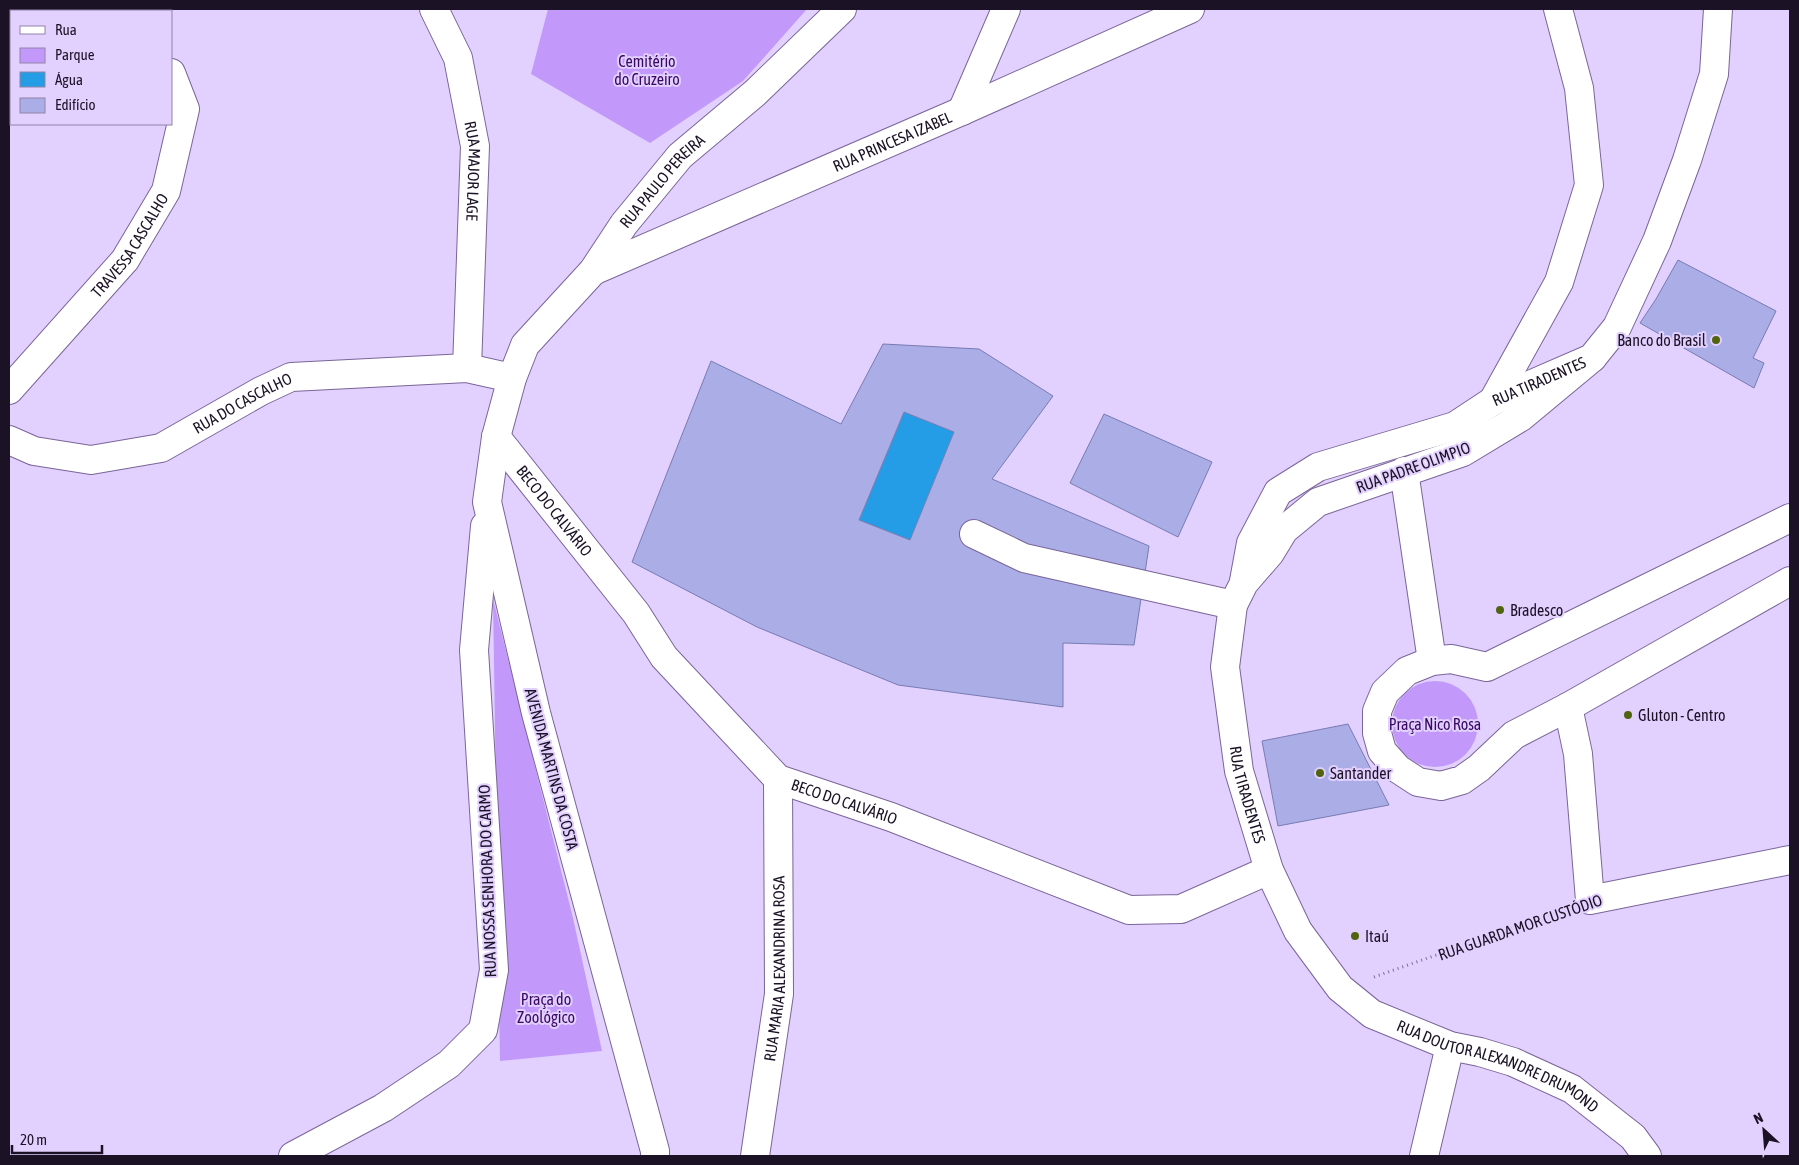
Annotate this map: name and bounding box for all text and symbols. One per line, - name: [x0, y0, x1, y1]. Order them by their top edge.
- legend: [10, 10, 172, 125]
- text: Rua: [55, 21, 77, 38]
- text: Parque: [55, 46, 95, 63]
- park label: Cemitério do Cruzeiro: [614, 52, 680, 88]
- text: Água: [55, 71, 83, 88]
- text: Edifício: [55, 96, 96, 113]
- street label: RUA PRINCESA IZABEL: [830, 107, 955, 175]
- street label: RUA MAJOR LAGE: [461, 119, 484, 221]
- street label: RUA PAULO PEREIRA: [616, 130, 708, 231]
- street label: TRAVESSA CASCALHO: [87, 190, 172, 301]
- place label: Banco do Brasil: [1617, 331, 1707, 349]
- marker: Banco do Brasil: [1710, 334, 1722, 346]
- street label: RUA TIRADENTES: [1489, 353, 1589, 409]
- street label: RUA DO CASCALHO: [190, 369, 294, 437]
- street label: RUA PADRE OLIMPIO: [1353, 438, 1473, 496]
- street label: BECO DO CALVÁRIO: [513, 462, 596, 559]
- place label: Bradesco: [1510, 601, 1563, 619]
- marker: Bradesco: [1494, 604, 1506, 616]
- street label: AVENIDA MARTINS DA COSTA: [522, 686, 582, 852]
- place label: Gluton - Centro: [1638, 706, 1726, 724]
- marker: Gluton - Centro: [1622, 709, 1634, 721]
- park label: Praça Nico Rosa: [1389, 715, 1481, 734]
- street label: RUA TIRADENTES: [1227, 745, 1269, 846]
- place label: Santander: [1330, 764, 1392, 782]
- marker: Santander: [1314, 767, 1326, 779]
- street label: BECO DO CALVÁRIO: [789, 775, 900, 828]
- street label: RUA NOSSA SENHORA DO CARMO: [475, 784, 499, 978]
- street label: RUA MARIA ALEXANDRINA ROSA: [760, 876, 788, 1062]
- street label: RUA GUARDA MOR CUSTÓDIO: [1436, 890, 1604, 964]
- place label: Itaú: [1365, 927, 1389, 945]
- marker: Itaú: [1349, 930, 1361, 942]
- park label: Praça do Zoológico: [517, 990, 575, 1027]
- street label: RUA DOUTOR ALEXANDRE DRUMOND: [1394, 1016, 1602, 1116]
- north arrow: [1739, 1105, 1789, 1155]
- text: N: [1751, 1109, 1766, 1127]
- scale bar: [12, 1122, 102, 1154]
- text: 20 m: [20, 1131, 47, 1148]

